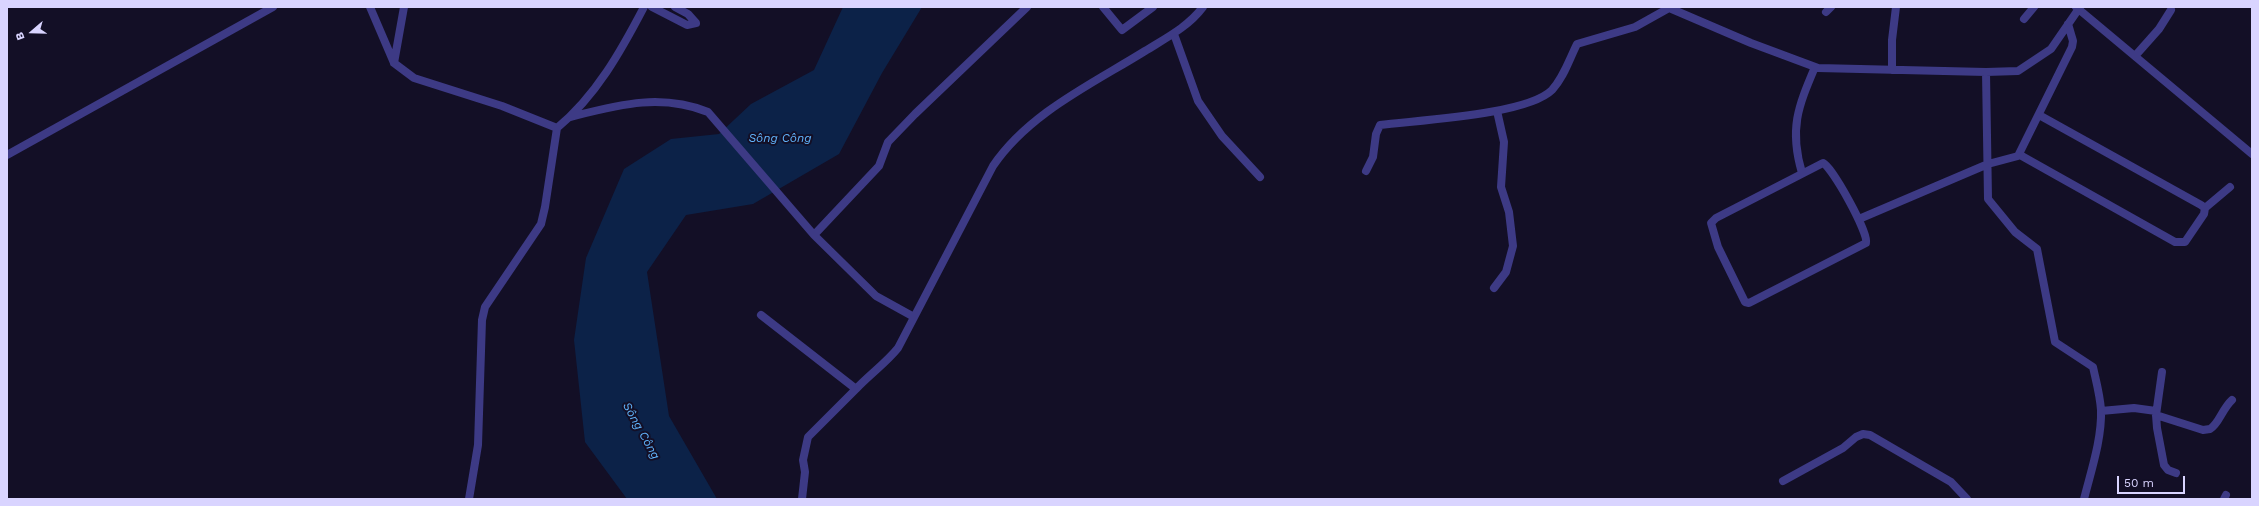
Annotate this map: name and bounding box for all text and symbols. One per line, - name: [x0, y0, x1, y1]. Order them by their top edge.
- north arrow: [12, 12, 52, 52]
- text: B: [13, 31, 28, 42]
- water label: Sông Công: [748, 131, 812, 145]
- water label: Sông Công: [619, 400, 663, 462]
- scale bar: [2119, 468, 2187, 494]
- text: 50 m: [2124, 476, 2154, 490]

